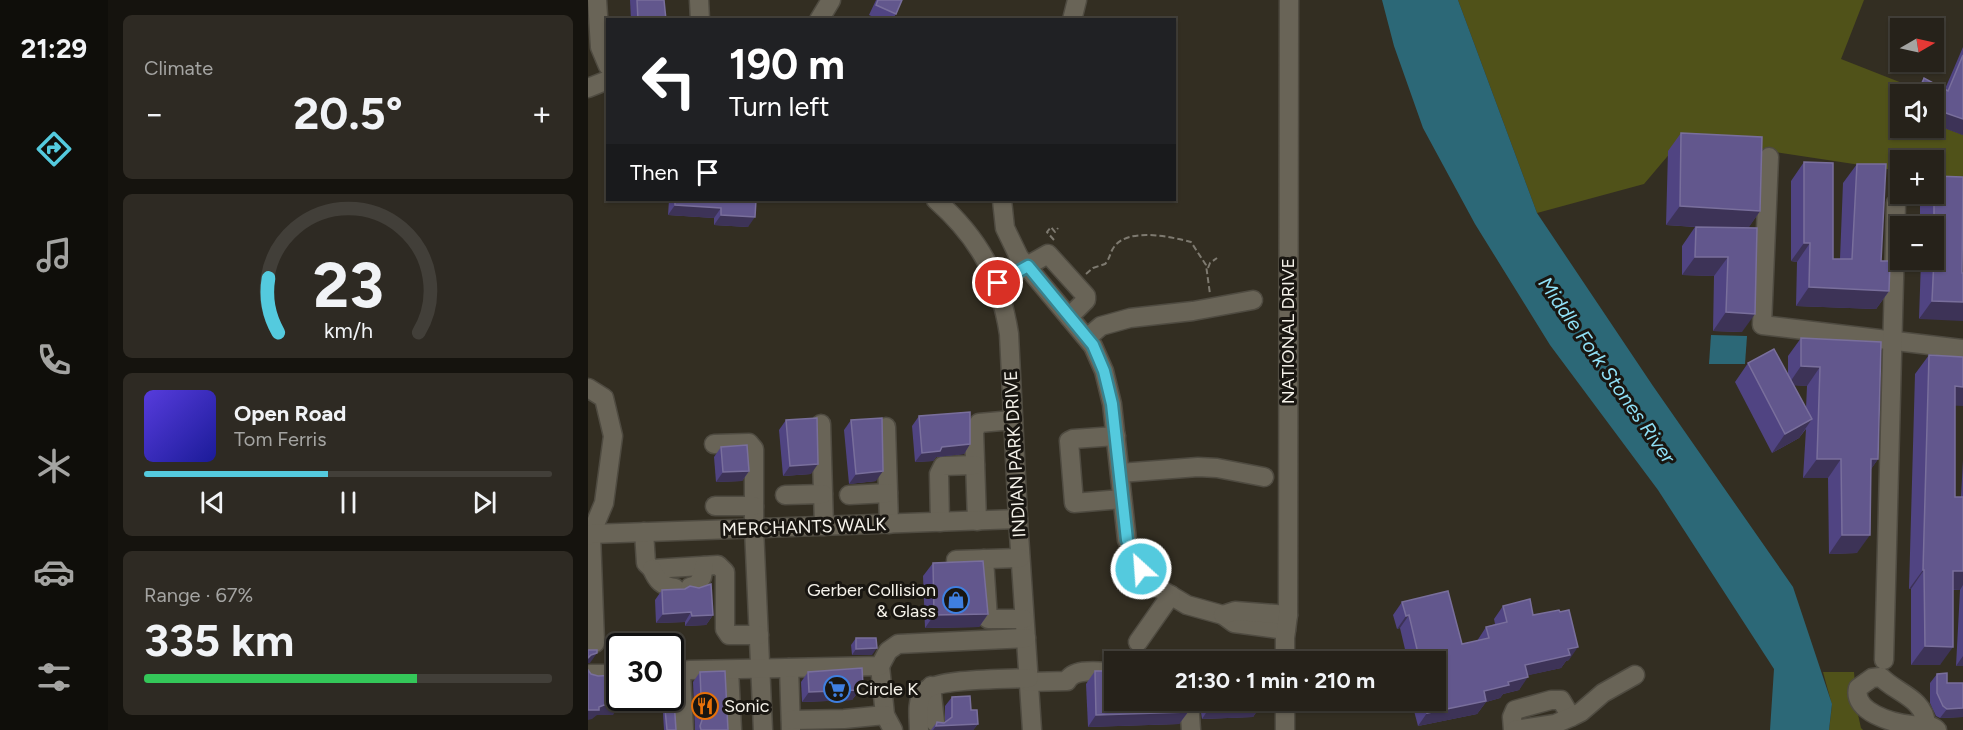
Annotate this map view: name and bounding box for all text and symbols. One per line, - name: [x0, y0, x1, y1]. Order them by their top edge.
- north arrow: [1890, 18, 1944, 72]
- map controls: [1890, 18, 1944, 270]
- text: 21:29: [21, 32, 87, 65]
- text: 190 m: [729, 39, 845, 90]
- icon: left: [630, 42, 708, 120]
- text: Climate: [144, 56, 213, 80]
- button: sound: [1890, 84, 1944, 138]
- text: 20.5°: [293, 86, 403, 140]
- text: Turn left: [729, 90, 829, 123]
- text: −: [144, 94, 165, 133]
- text: +: [531, 94, 552, 133]
- icon: directions: [33, 128, 75, 170]
- button: +: [1890, 150, 1944, 204]
- icon: arrive: [691, 156, 724, 189]
- text: Then: [630, 159, 679, 186]
- button: −: [1890, 216, 1944, 270]
- icon: music: [33, 234, 75, 276]
- text: 23: [313, 248, 383, 323]
- pin: [972, 257, 1023, 308]
- street label: NATIONAL DRIVE: [1277, 258, 1299, 404]
- icon: arrive: [981, 266, 1014, 299]
- water label: Middle Fork Stones River: [1533, 272, 1681, 469]
- text: km/h: [324, 318, 372, 343]
- icon: phone: [33, 339, 75, 381]
- street label: INDIAN PARK DRIVE: [1000, 370, 1030, 538]
- text: Open Road: [234, 400, 346, 427]
- text: Tom Ferris: [234, 427, 327, 451]
- icon: climate: [33, 445, 75, 487]
- icon: previous: [196, 486, 229, 519]
- icon: pause: [332, 486, 365, 519]
- icon: next: [468, 486, 501, 519]
- street label: MERCHANTS WALK: [721, 513, 887, 541]
- position arrow: [1109, 537, 1173, 601]
- icon: car: [33, 551, 75, 593]
- place label: Gerber Collision & Glass: [807, 579, 936, 622]
- text: Range · 67%: [144, 583, 253, 607]
- shop icon: Gerber Collision & Glass: [941, 585, 971, 615]
- text: 335 km: [144, 613, 294, 667]
- speed limit sign: 30: [606, 633, 684, 711]
- icon: filters: [33, 656, 75, 698]
- text: 21:30 · 1 min · 210 m: [1175, 667, 1375, 694]
- supermarket icon: Circle K: [822, 674, 852, 704]
- place label: Circle K: [856, 678, 918, 700]
- restaurant icon: Sonic: [690, 691, 720, 721]
- place label: Sonic: [724, 695, 770, 717]

